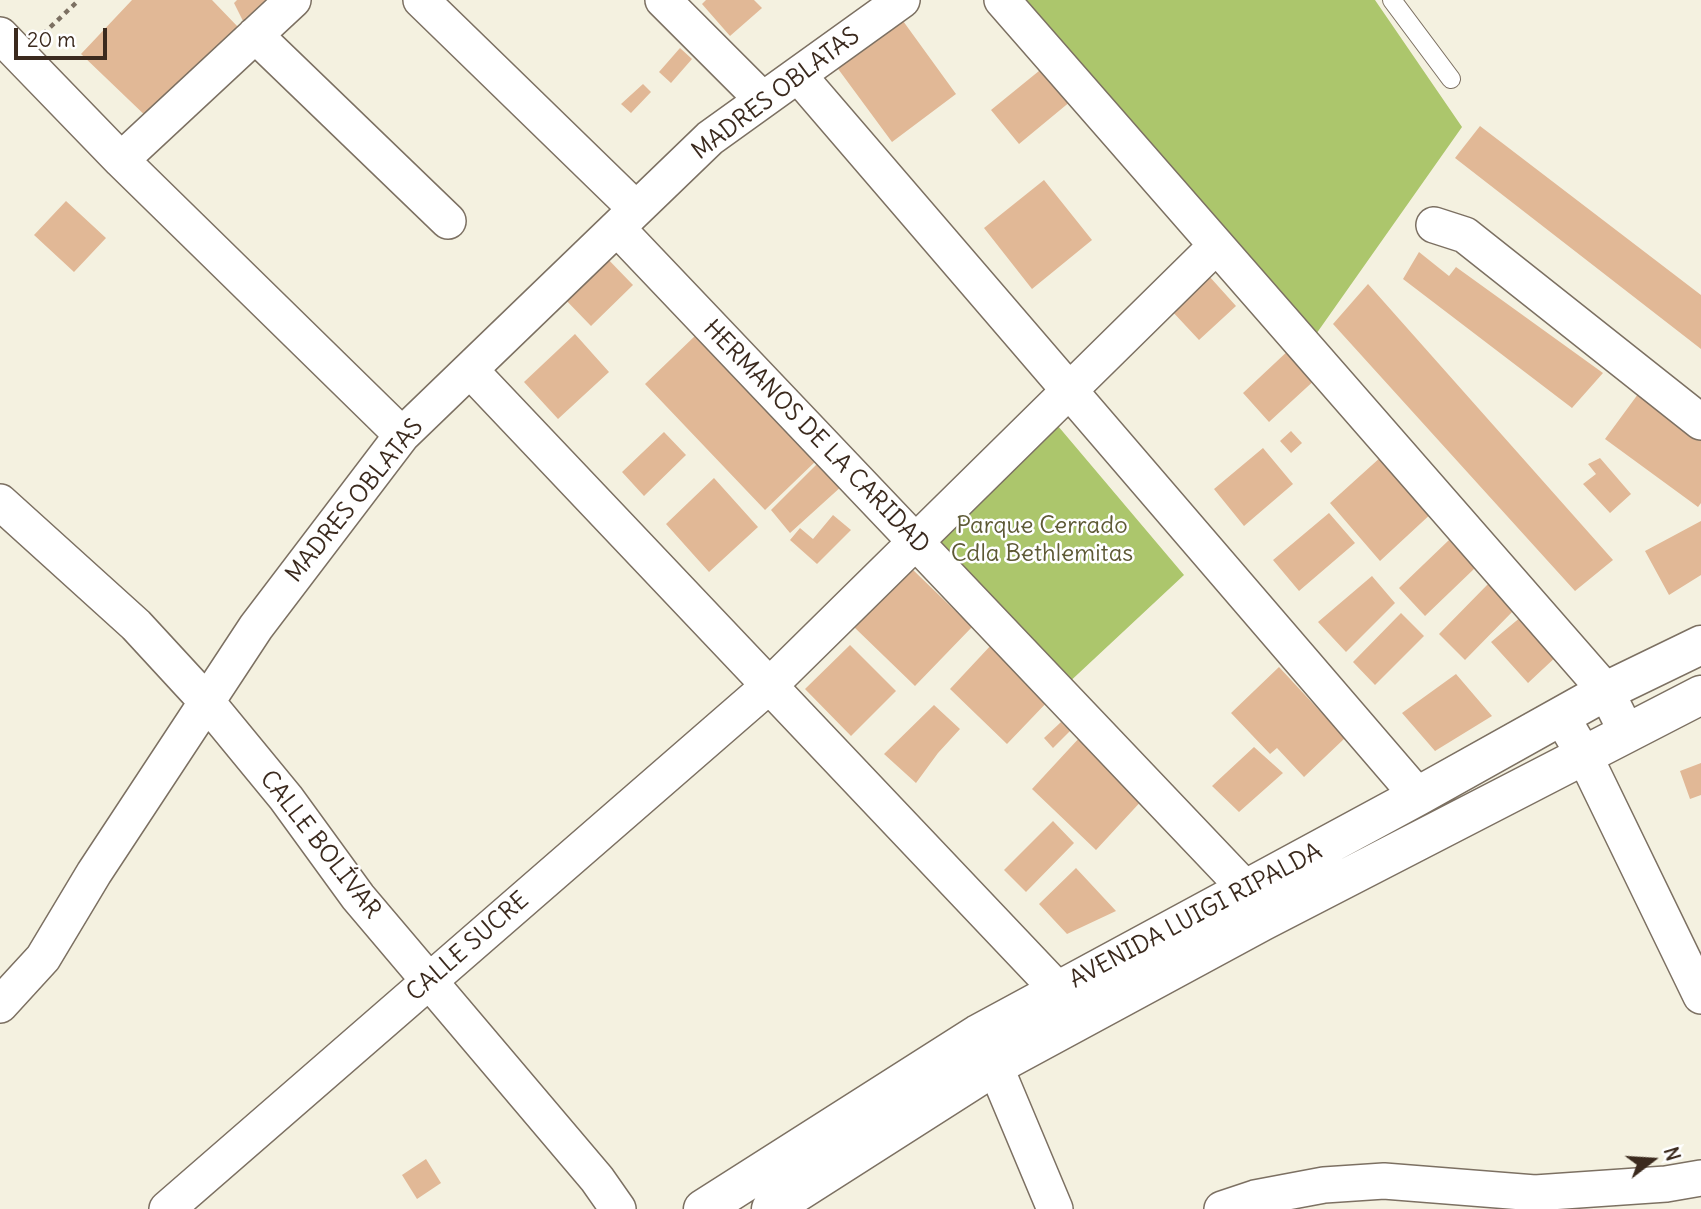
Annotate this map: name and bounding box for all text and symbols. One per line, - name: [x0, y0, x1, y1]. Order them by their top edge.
- scale bar: [18, 14, 110, 58]
- street label: MADRES OBLATAS: [687, 22, 865, 166]
- text: 20 m: [27, 26, 76, 53]
- street label: HERMANOS DE LA CARIDAD: [697, 314, 935, 560]
- street label: MADRES OBLATAS: [280, 413, 430, 589]
- park label: Parque Cerrado Cdla Bethlemitas: [951, 512, 1133, 568]
- street label: CALLE BOLÍVAR: [253, 765, 387, 925]
- street label: AVENIDA LUIGI RIPALDA: [1065, 837, 1327, 995]
- street label: CALLE SUCRE: [401, 886, 535, 1008]
- north arrow: [1617, 1125, 1687, 1195]
- text: N: [1659, 1144, 1685, 1164]

